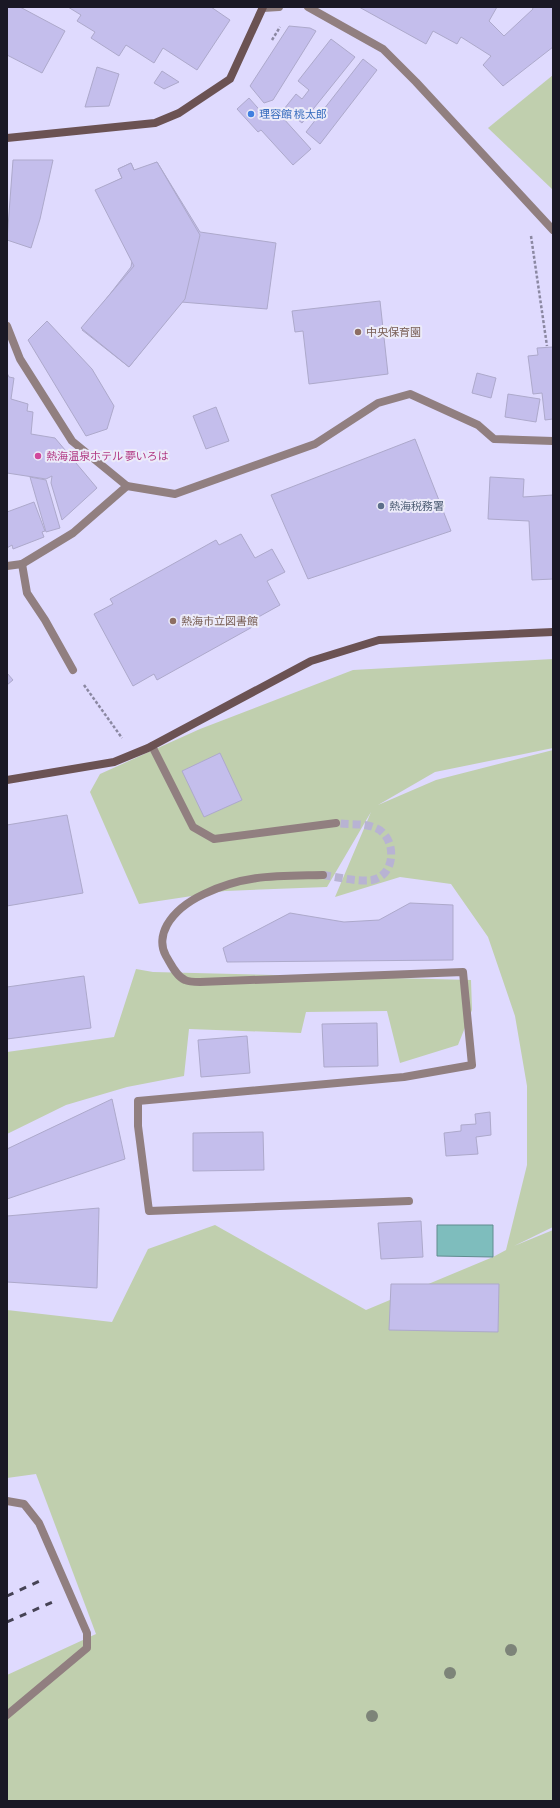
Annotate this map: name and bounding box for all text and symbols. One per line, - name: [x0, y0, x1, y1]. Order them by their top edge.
- place label: 理容館 桃太郎: [259, 108, 327, 121]
- marker: 理容館 桃太郎: [246, 109, 256, 119]
- place label: 中央保育園: [366, 326, 421, 339]
- marker: 中央保育園: [353, 327, 363, 337]
- place label: 熱海温泉ホテル 夢いろは: [46, 450, 169, 463]
- marker: 熱海温泉ホテル 夢いろは: [33, 451, 43, 461]
- place label: 熱海税務署: [389, 500, 444, 513]
- marker: 熱海税務署: [376, 501, 386, 511]
- place label: 熱海市立図書館: [181, 615, 258, 628]
- marker: 熱海市立図書館: [168, 616, 178, 626]

